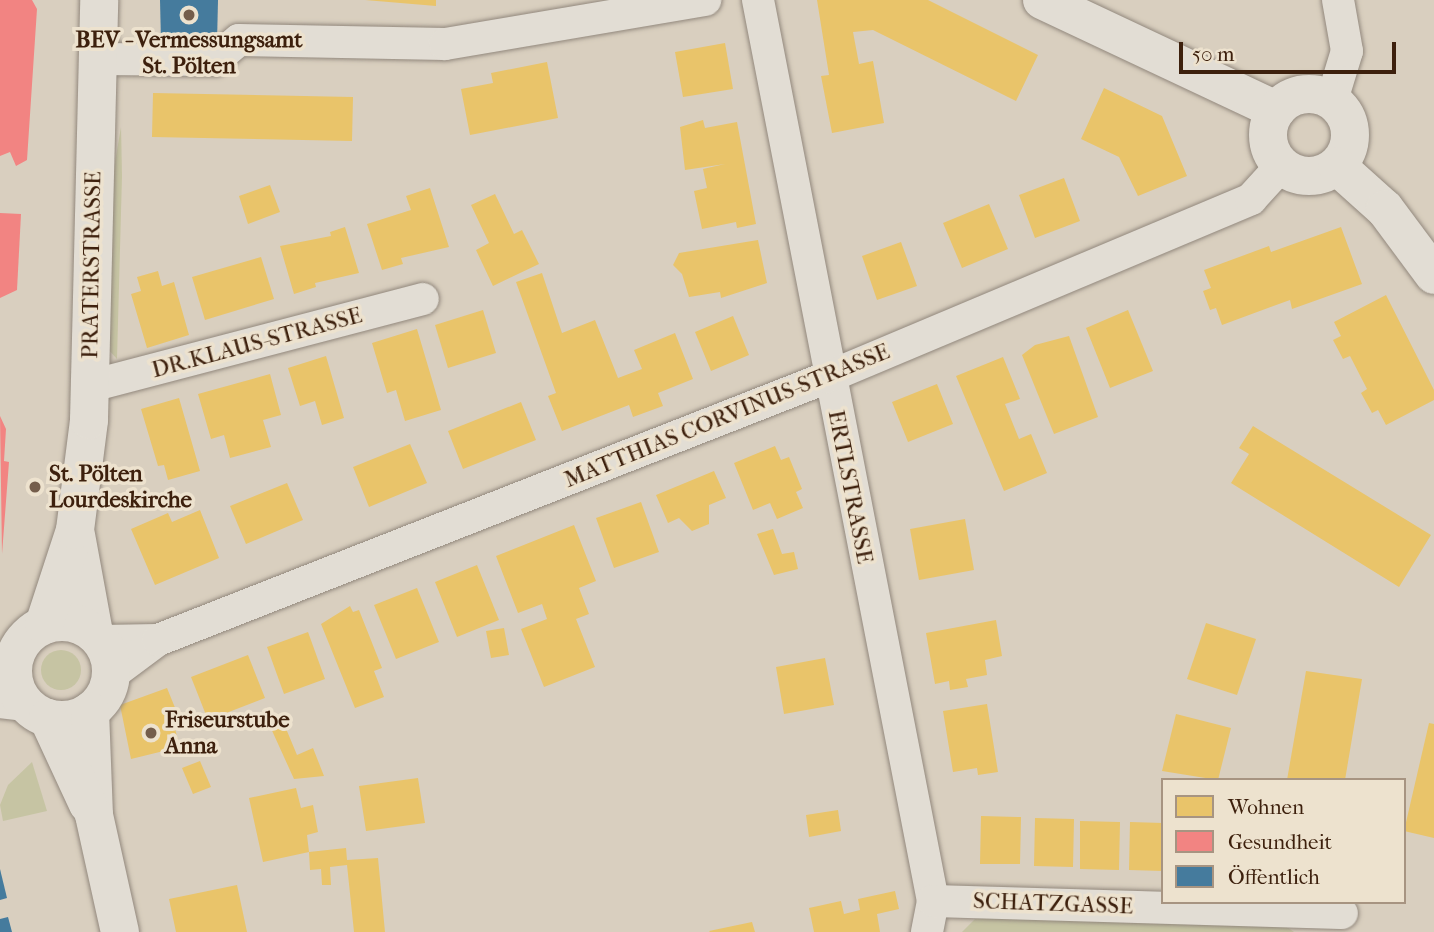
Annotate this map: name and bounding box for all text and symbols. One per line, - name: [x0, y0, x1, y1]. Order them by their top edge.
- marker: BEV - Vermessungsamt St. Pölten: [181, 7, 197, 23]
- place label: BEV - Vermessungsamt St. Pölten: [76, 26, 302, 80]
- scale bar: [1182, 28, 1399, 72]
- text: 50 m: [1192, 42, 1235, 66]
- street label: PRATERSTRASSE: [77, 171, 107, 359]
- street label: DR.KLAUS-STRASSE: [149, 302, 365, 384]
- street label: MATTHIAS CORVINUS-STRASSE: [560, 338, 894, 494]
- street label: ERTLSTRASSE: [822, 408, 878, 566]
- place label: St. Pölten Lourdeskirche: [49, 460, 192, 514]
- marker: St. Pölten Lourdeskirche: [27, 479, 43, 495]
- place label: Friseurstube Anna: [165, 706, 290, 760]
- marker: Friseurstube Anna: [143, 725, 159, 741]
- legend: [1161, 778, 1406, 904]
- text: Wohnen: [1228, 795, 1304, 819]
- text: Gesundheit: [1228, 830, 1332, 854]
- text: Öffentlich: [1228, 865, 1320, 889]
- street label: SCHATZGASSE: [972, 887, 1134, 921]

